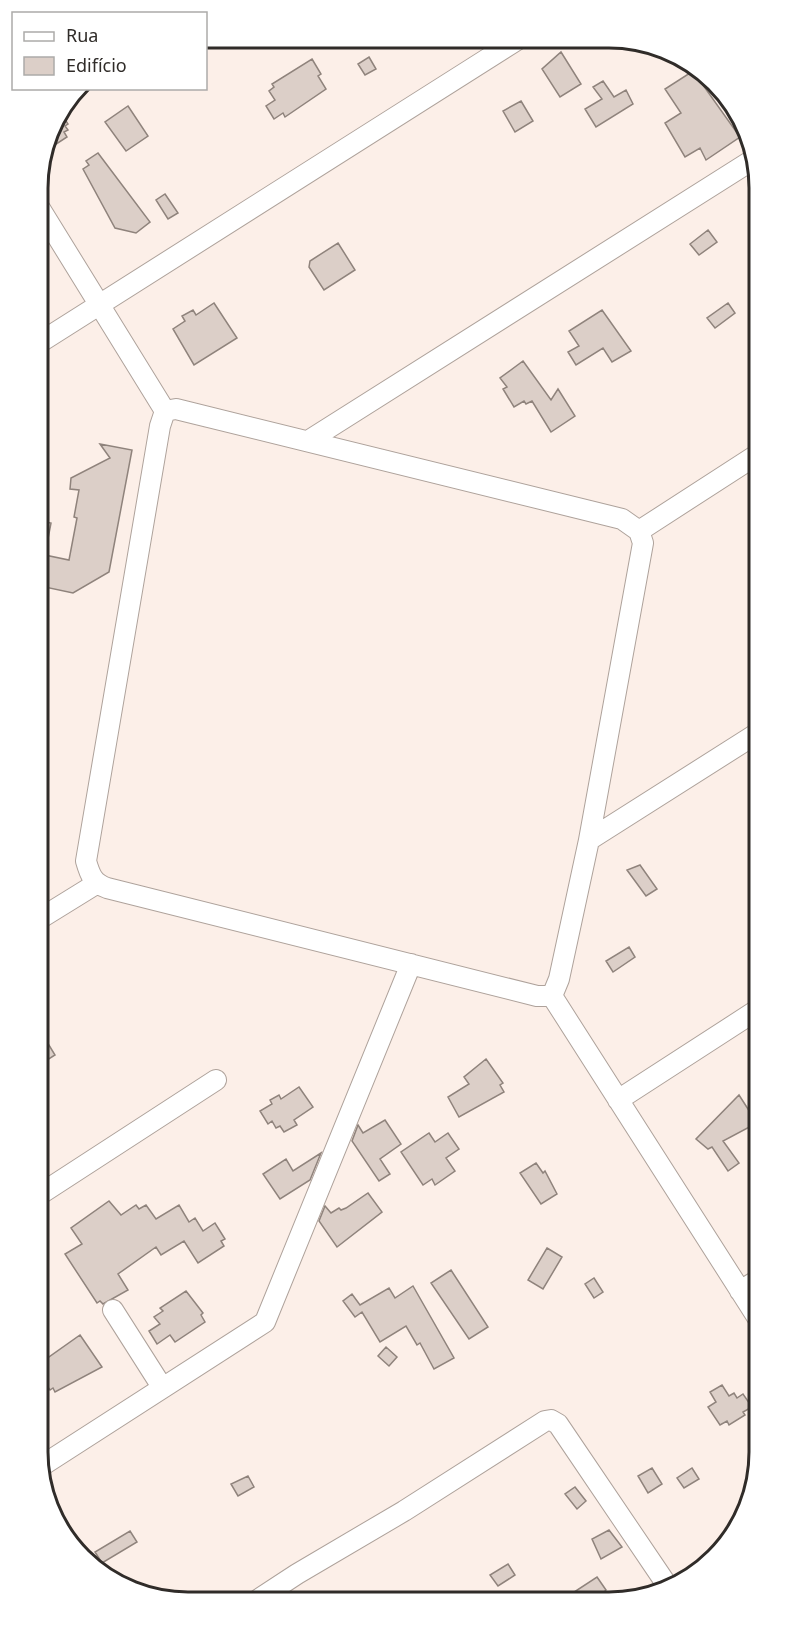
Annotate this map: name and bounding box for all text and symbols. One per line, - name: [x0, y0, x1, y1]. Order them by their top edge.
- legend: [12, 12, 207, 90]
- text: Rua: [66, 23, 98, 47]
- text: Edifício: [66, 53, 127, 77]

